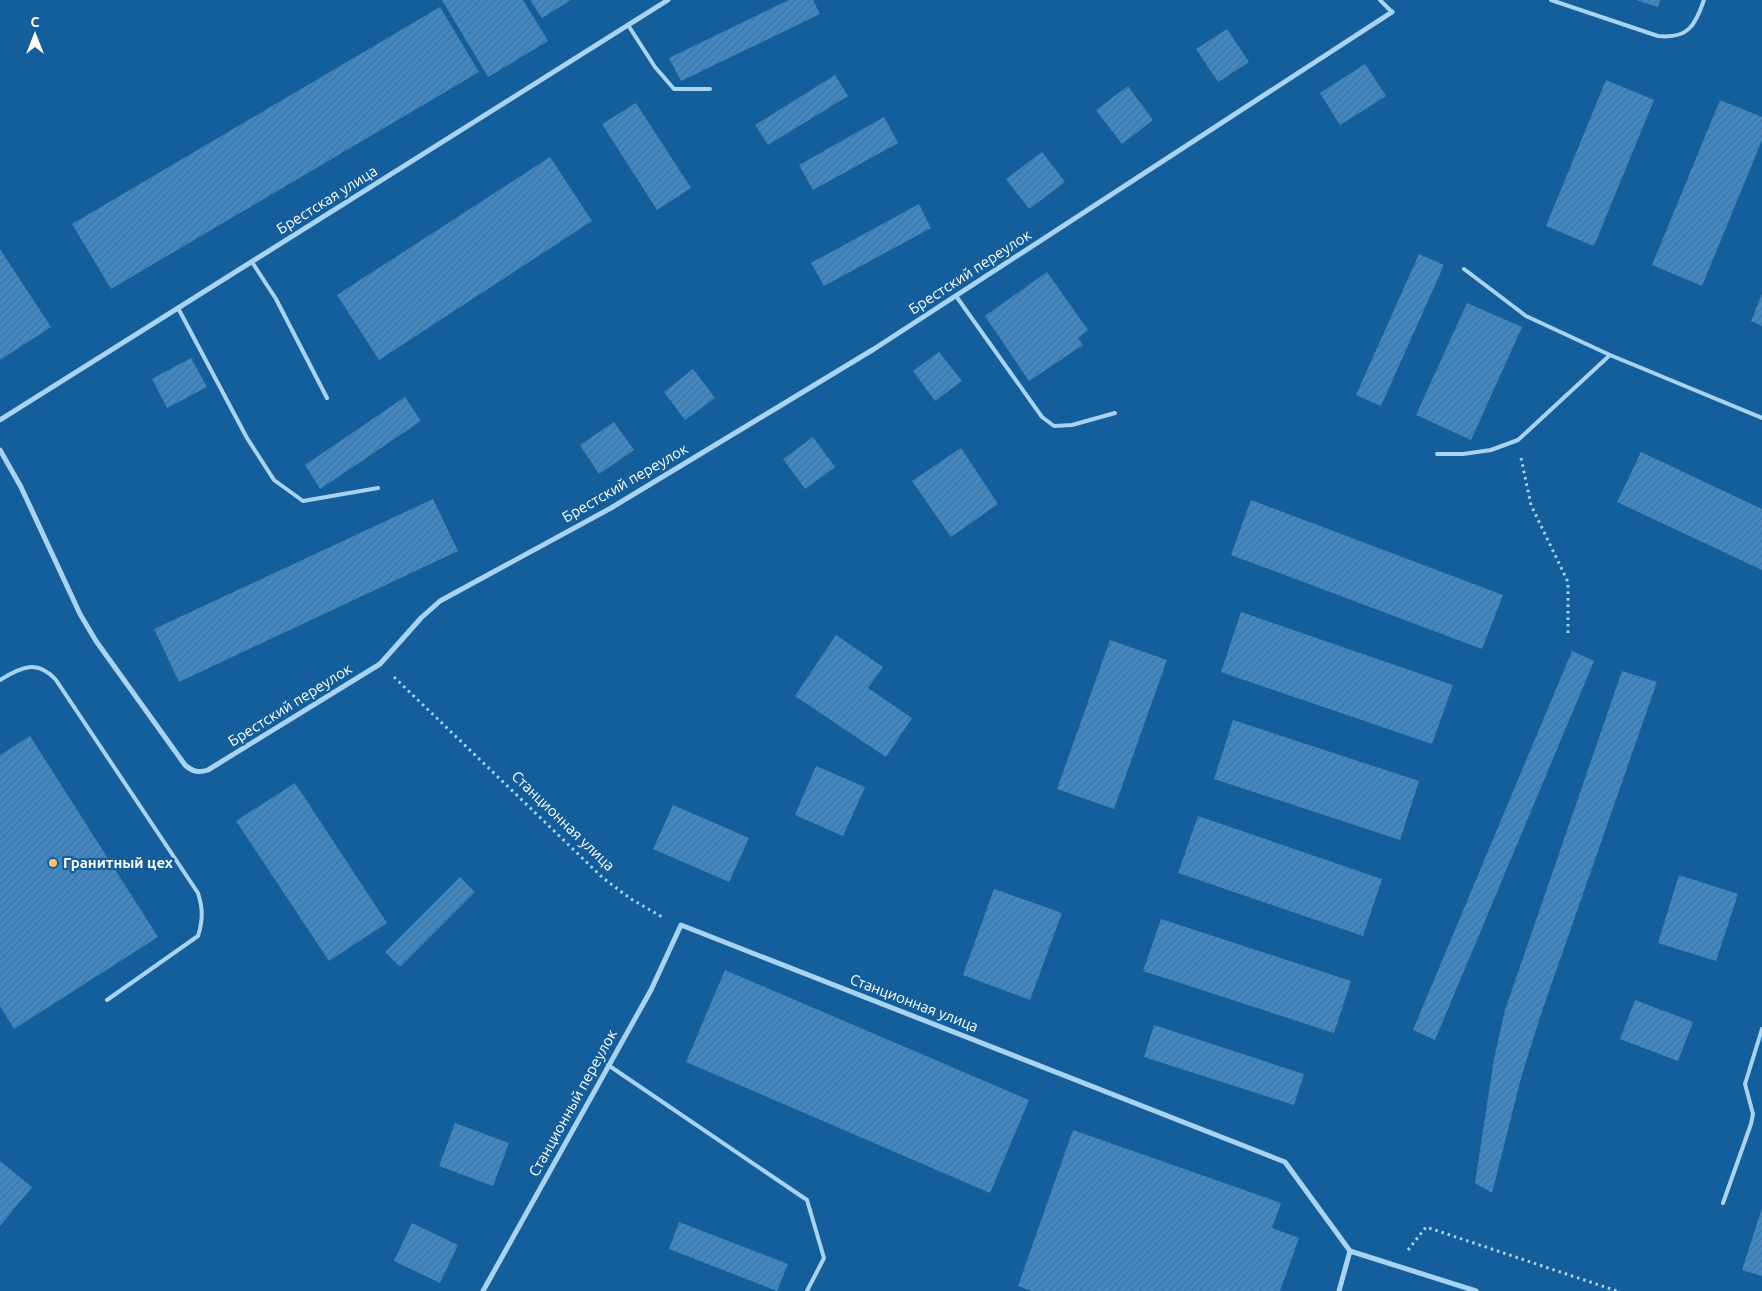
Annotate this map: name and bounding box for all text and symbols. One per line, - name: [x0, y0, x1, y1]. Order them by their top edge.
- north arrow: [10, 10, 60, 60]
- text: С: [31, 14, 40, 30]
- street label: Брестская улица: [273, 162, 380, 237]
- street label: Брестский переулок: [905, 226, 1034, 317]
- street label: Брестский переулок: [559, 440, 691, 525]
- street label: Брестский переулок: [225, 660, 355, 749]
- street label: Станционная улица: [508, 767, 618, 874]
- place label: Гранитный цех: [63, 854, 173, 871]
- marker: Гранитный цех: [47, 857, 59, 869]
- street label: Станционная улица: [848, 970, 981, 1035]
- street label: Станционный переулок: [525, 1026, 620, 1179]

